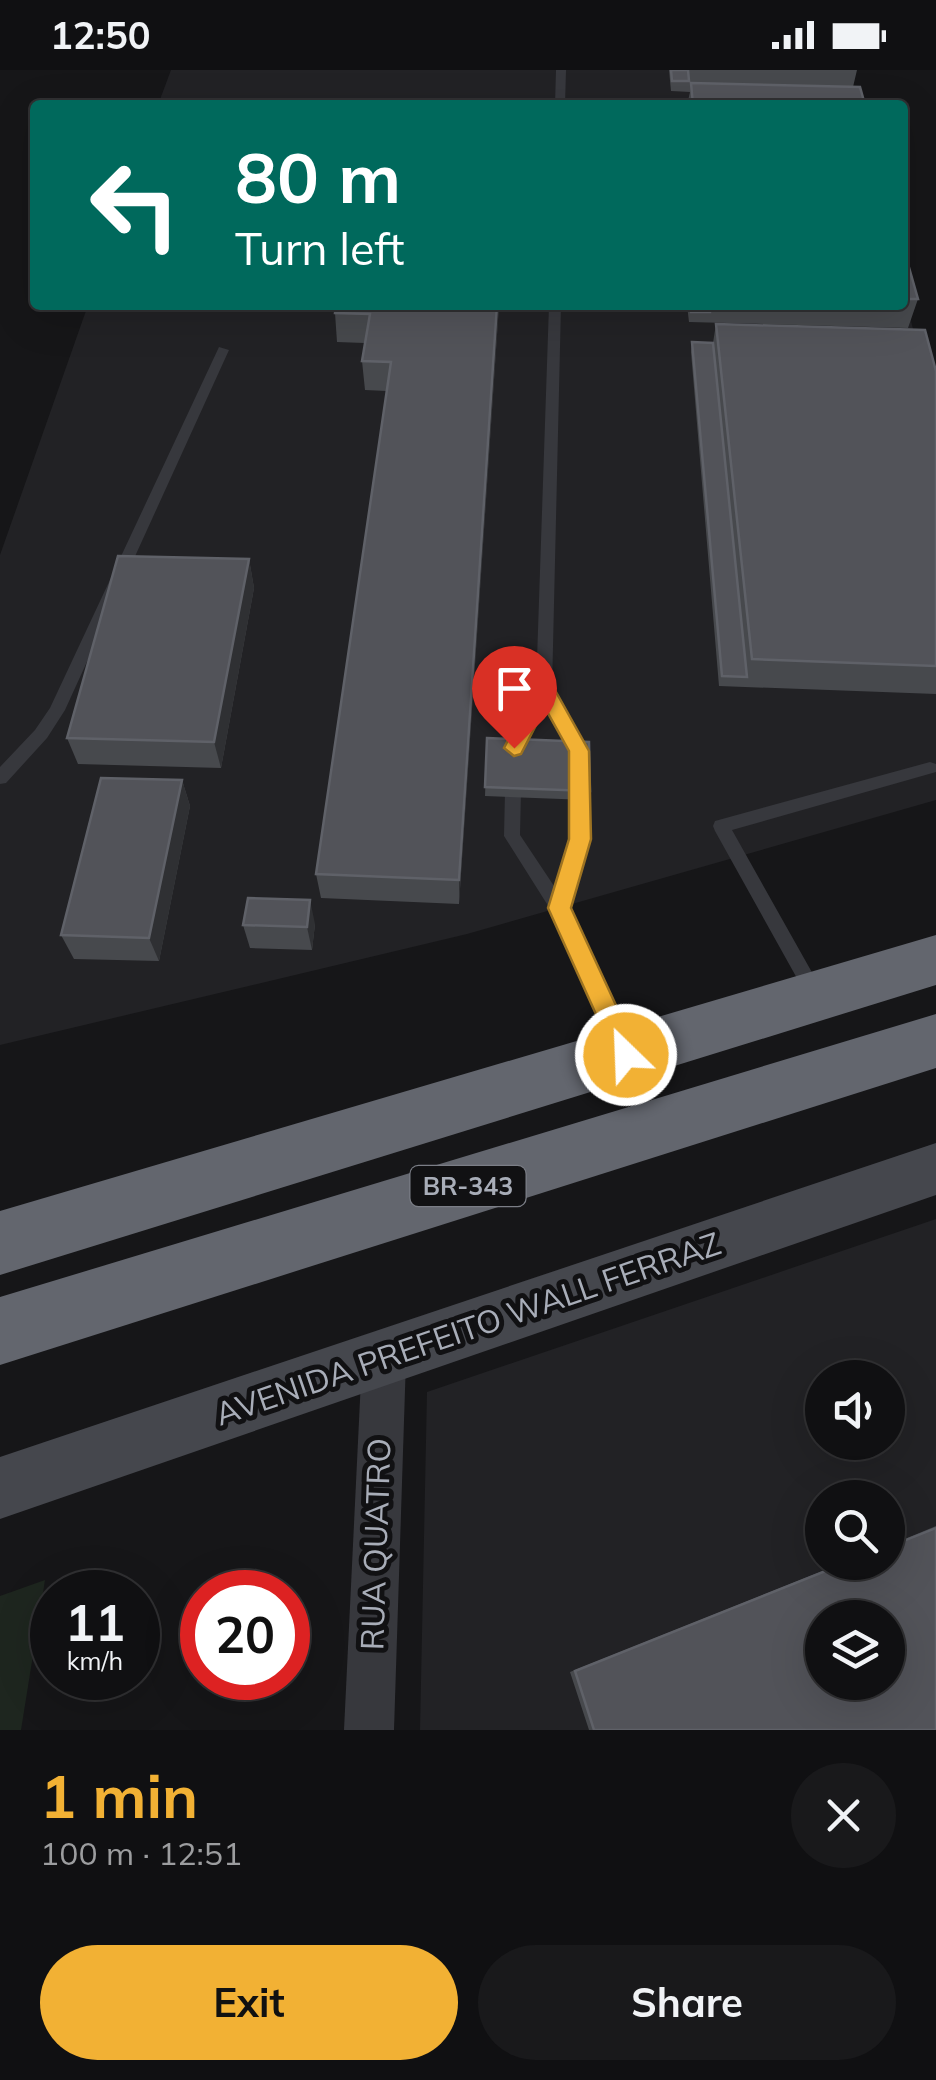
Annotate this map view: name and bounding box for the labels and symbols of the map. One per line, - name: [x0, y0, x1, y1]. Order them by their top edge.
- pin: [472, 646, 557, 749]
- position arrow: [574, 1003, 678, 1107]
- road number: BR-343: [410, 1166, 526, 1206]
- street label: AVENIDA PREFEITO WALL FERRAZ: [210, 1223, 726, 1434]
- street label: RUA QUATRO: [351, 1437, 399, 1651]
- speed limit sign: 20: [180, 1570, 310, 1700]

